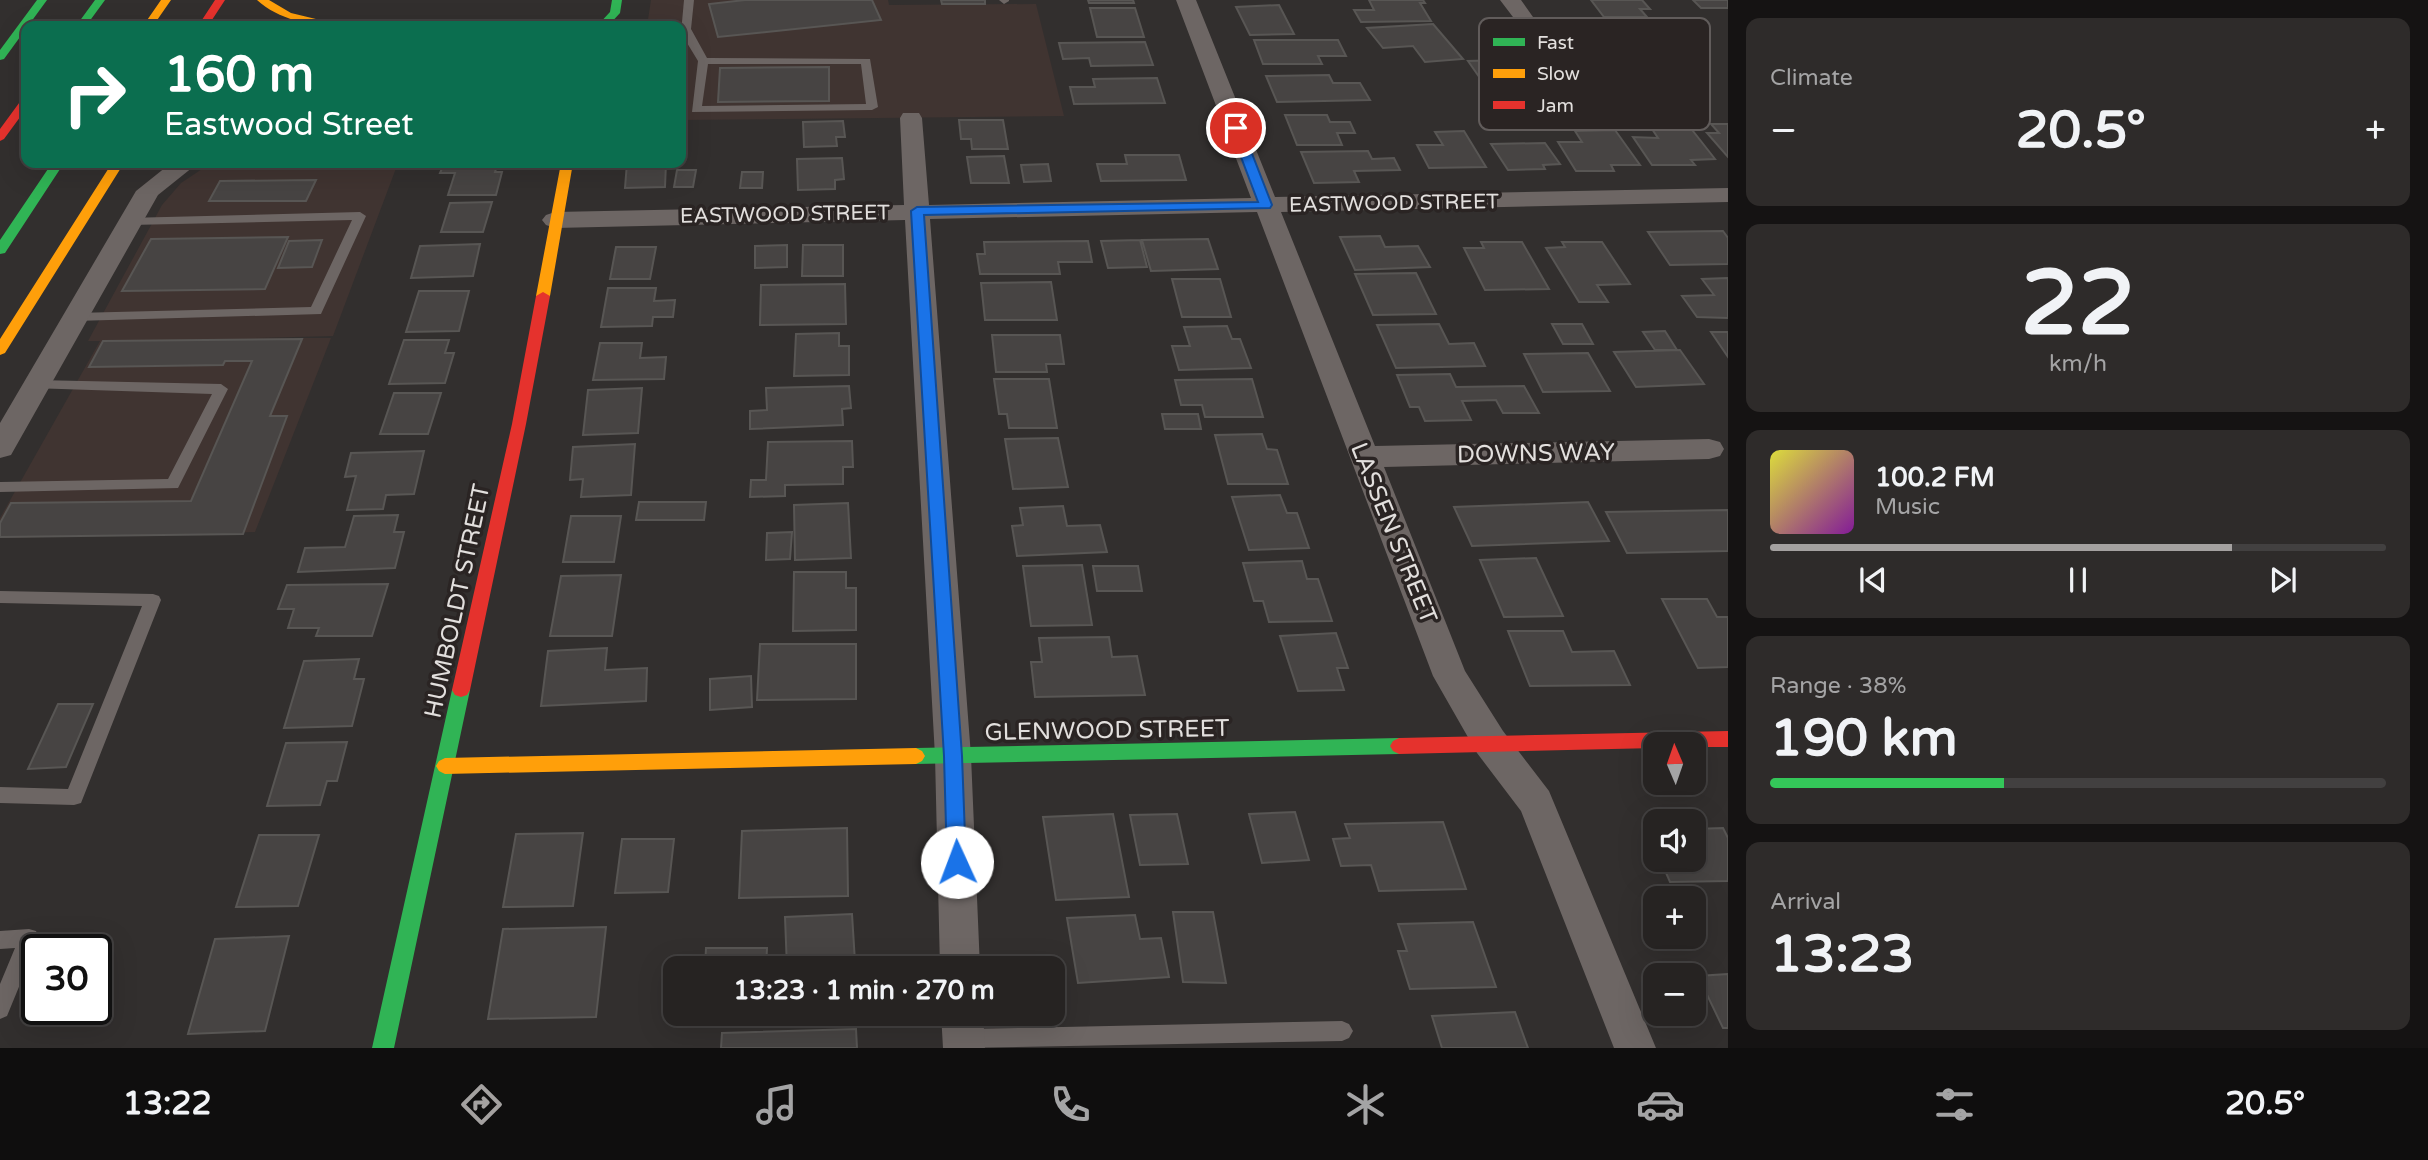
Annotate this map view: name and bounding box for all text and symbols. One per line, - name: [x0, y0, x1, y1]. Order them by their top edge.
- legend: [1479, 18, 1710, 130]
- text: Fast: [1537, 32, 1574, 54]
- text: 160 m: [164, 46, 314, 105]
- icon: right: [49, 49, 140, 140]
- text: Slow: [1537, 63, 1580, 85]
- text: Climate: [1770, 64, 1853, 92]
- text: Jam: [1537, 95, 1574, 117]
- pin: [1206, 98, 1266, 158]
- text: 20.5°: [2016, 99, 2146, 162]
- text: Eastwood Street: [164, 106, 413, 144]
- text: −: [1770, 108, 1797, 154]
- text: +: [2365, 108, 2386, 154]
- icon: arrive: [1217, 109, 1255, 147]
- street label: EASTWOOD STREET: [1289, 189, 1499, 218]
- street label: EASTWOOD STREET: [680, 200, 890, 229]
- text: 22: [2021, 249, 2135, 359]
- text: km/h: [2049, 350, 2107, 378]
- street label: DOWNS WAY: [1457, 438, 1615, 469]
- street label: LASSEN STREET: [1344, 439, 1443, 628]
- text: 100.2 FM: [1875, 462, 1995, 493]
- street label: HUMBOLDT STREET: [419, 481, 497, 721]
- text: Music: [1875, 493, 1940, 521]
- icon: previous: [1854, 561, 1892, 599]
- icon: pause: [2059, 561, 2097, 599]
- icon: next: [2264, 561, 2302, 599]
- text: Range · 38%: [1770, 672, 1906, 700]
- text: 190 km: [1770, 707, 1958, 770]
- street label: GLENWOOD STREET: [984, 714, 1230, 747]
- north arrow: [1643, 732, 1706, 794]
- map controls: [1643, 732, 1706, 1026]
- button: sound: [1643, 809, 1706, 872]
- position arrow: [920, 825, 994, 899]
- button: +: [1643, 886, 1706, 949]
- text: Arrival: [1770, 888, 1841, 916]
- text: 13:23: [1770, 923, 1914, 986]
- speed limit sign: 30: [21, 934, 112, 1025]
- button: −: [1643, 963, 1706, 1026]
- text: 13:23 · 1 min · 270 m: [733, 975, 995, 1006]
- icon: directions: [457, 1080, 506, 1129]
- icon: music: [752, 1080, 801, 1129]
- icon: phone: [1046, 1080, 1095, 1129]
- icon: climate: [1341, 1080, 1390, 1129]
- icon: car: [1636, 1080, 1685, 1129]
- icon: filters: [1930, 1080, 1979, 1129]
- text: 13:22: [123, 1085, 212, 1123]
- text: 20.5°: [2225, 1085, 2305, 1123]

